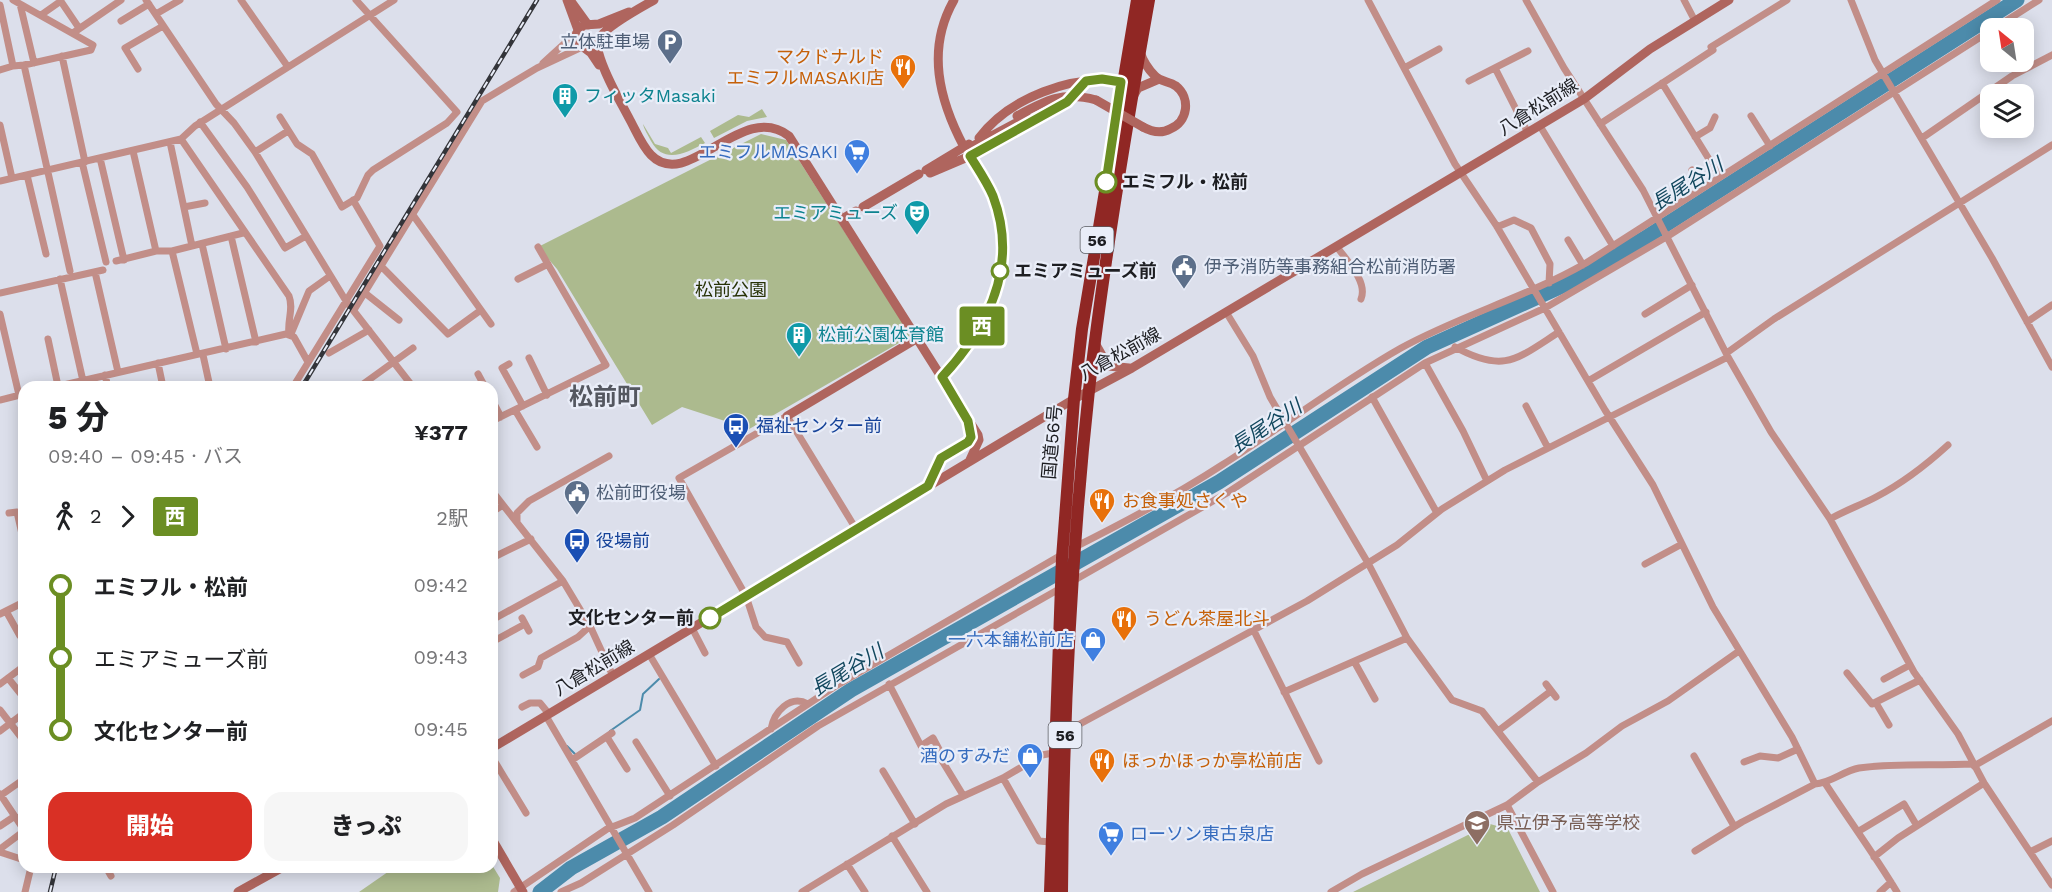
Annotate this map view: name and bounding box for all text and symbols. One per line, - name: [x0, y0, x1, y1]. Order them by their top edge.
- north arrow: [1980, 18, 2034, 72]
- map controls: [1980, 18, 2034, 138]
- parking icon: 立体駐車場: [655, 27, 685, 65]
- place label: 立体駐車場: [560, 31, 650, 52]
- place label: マクドナルド エミフルMASAKI店: [727, 46, 884, 88]
- restaurant icon: マクドナルド エミフルMASAKI店: [888, 52, 918, 90]
- street label: 八倉松前線: [1494, 74, 1581, 139]
- building icon: フィッタMasaki: [550, 81, 580, 119]
- button: layers: [1980, 84, 2034, 138]
- place label: フィッタMasaki: [584, 85, 716, 106]
- supermarket icon: エミフルMASAKI: [842, 137, 872, 175]
- place label: エミフルMASAKI: [699, 141, 838, 162]
- water label: 長尾谷川: [1647, 152, 1729, 215]
- marker: エミフル・松前: [1095, 171, 1117, 193]
- place label: エミフル・松前: [1122, 171, 1248, 192]
- theatre icon: エミアミューズ: [902, 198, 932, 236]
- place label: エミアミューズ: [773, 202, 898, 223]
- road number: 56: [1080, 227, 1114, 253]
- public building icon: 伊予消防等事務組合松前消防署: [1169, 252, 1199, 290]
- place label: 伊予消防等事務組合松前消防署: [1204, 256, 1456, 277]
- place label: エミアミューズ前: [1014, 260, 1157, 281]
- marker: エミアミューズ前: [991, 262, 1009, 280]
- park label: 松前公園: [695, 279, 767, 300]
- line badge: 西: [962, 306, 1002, 346]
- text: 西: [972, 314, 993, 339]
- building icon: 松前公園体育館: [784, 320, 814, 358]
- street label: 八倉松前線: [1075, 323, 1164, 385]
- place label: 松前公園体育館: [818, 324, 944, 345]
- district label: 松前町: [569, 383, 641, 411]
- water label: 長尾谷川: [1226, 393, 1308, 458]
- text: 5 分: [48, 398, 109, 437]
- street label: 国道56号: [1038, 403, 1065, 480]
- bus stop icon: 福祉センター前: [721, 411, 751, 449]
- place label: 福祉センター前: [756, 415, 882, 436]
- text: ¥377: [414, 420, 468, 445]
- text: 09:40 – 09:45 · バス: [48, 444, 243, 468]
- public building icon: 松前町役場: [562, 478, 592, 516]
- place label: 松前町役場: [596, 482, 686, 503]
- restaurant icon: お食事処さくや: [1087, 486, 1117, 524]
- place label: お食事処さくや: [1122, 490, 1248, 511]
- icon: walk: [48, 500, 81, 533]
- icon: forward: [111, 500, 144, 533]
- text: 2: [90, 504, 102, 528]
- text: 西: [165, 504, 186, 529]
- text: 2駅: [436, 506, 468, 530]
- bus stop icon: 役場前: [562, 526, 592, 564]
- place label: 役場前: [596, 530, 650, 551]
- text: 09:42: [413, 573, 468, 597]
- text: エミフル・松前: [94, 575, 248, 600]
- restaurant icon: うどん茶屋北斗: [1109, 604, 1139, 642]
- place label: 文化センター前: [568, 607, 694, 628]
- marker: 文化センター前: [699, 607, 721, 629]
- place label: うどん茶屋北斗: [1144, 608, 1270, 629]
- shop icon: 一六本舗松前店: [1078, 625, 1108, 663]
- place label: 一六本舗松前店: [948, 629, 1074, 650]
- street label: 八倉松前線: [550, 635, 638, 700]
- water label: 長尾谷川: [807, 638, 889, 701]
- text: 09:43: [413, 645, 468, 669]
- text: エミアミューズ前: [94, 647, 268, 672]
- text: 09:45: [413, 717, 468, 741]
- text: 文化センター前: [94, 719, 248, 744]
- road number: 56: [1048, 722, 1082, 748]
- shop icon: 酒のすみだ: [1015, 741, 1045, 779]
- place label: 酒のすみだ: [920, 745, 1010, 766]
- restaurant icon: ほっかほっか亭松前店: [1087, 746, 1117, 784]
- place label: ほっかほっか亭松前店: [1122, 750, 1302, 771]
- button: 開始: [48, 792, 252, 861]
- button: きっぷ: [264, 792, 468, 861]
- school or university icon: 県立伊予高等学校: [1462, 808, 1492, 846]
- place label: 県立伊予高等学校: [1496, 812, 1640, 833]
- supermarket icon: ローソン東古泉店: [1096, 819, 1126, 857]
- place label: ローソン東古泉店: [1130, 823, 1274, 844]

